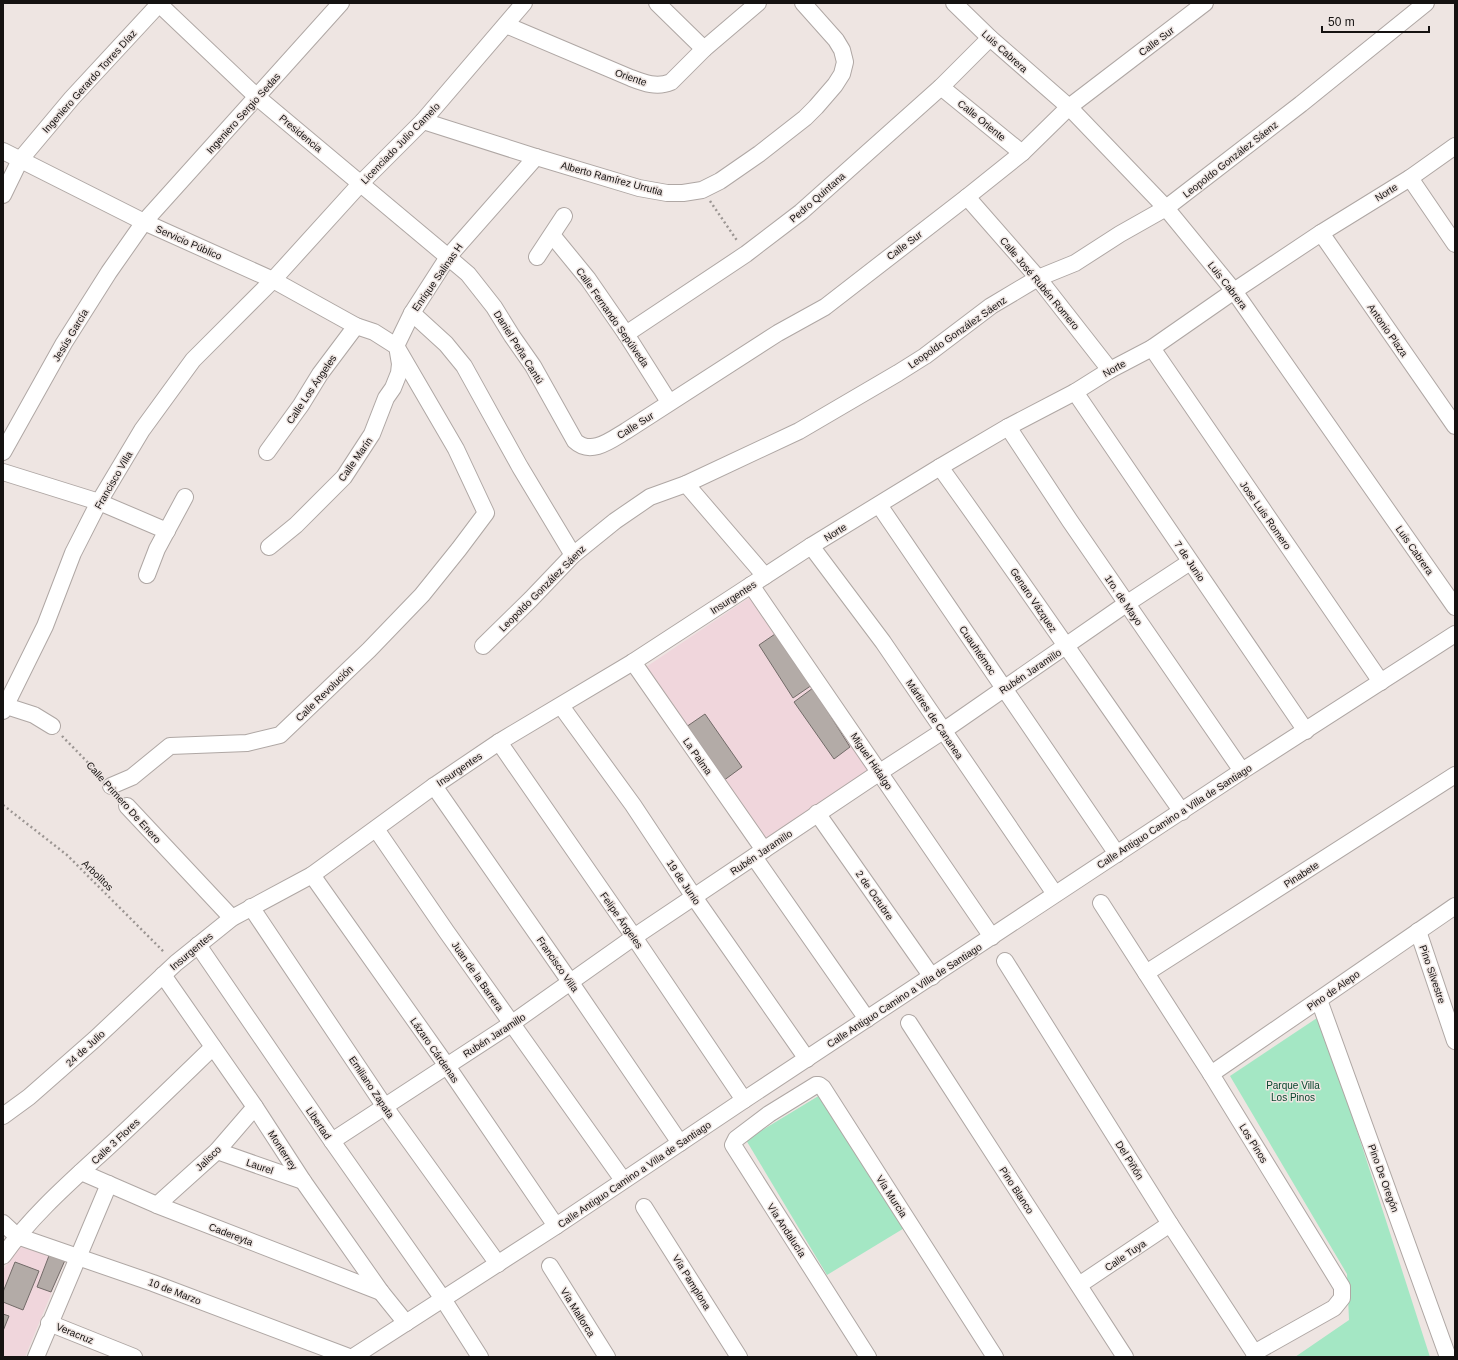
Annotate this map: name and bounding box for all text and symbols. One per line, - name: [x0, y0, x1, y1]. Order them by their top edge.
- scale bar: [1322, 8, 1429, 34]
- text: 50 m: [1328, 15, 1355, 29]
- street label: Calle Sur: [1137, 24, 1177, 58]
- street label: Ingeniero Gerardo Torres Díaz: [40, 28, 139, 135]
- street label: Luis Cabrera: [980, 28, 1030, 75]
- street label: Oriente: [614, 67, 649, 88]
- street label: Ingeniero Sergio Sedas: [204, 71, 282, 156]
- street label: Calle Oriente: [956, 98, 1008, 143]
- street label: Licenciado Julio Camelo: [359, 100, 442, 186]
- street label: Presidencia: [277, 112, 325, 155]
- street label: Leopoldo González Sáenz: [1181, 119, 1280, 200]
- street label: Alberto Ramírez Urrutia: [560, 160, 664, 198]
- street label: Pedro Quintana: [787, 170, 848, 225]
- street label: Norte: [1373, 181, 1400, 204]
- street label: Servicio Público: [154, 223, 224, 262]
- street label: Calle Sur: [885, 228, 925, 262]
- street label: Calle José Rubén Romero: [998, 235, 1082, 332]
- street label: Enrique Salinas H: [410, 241, 465, 313]
- street label: Luis Cabrera: [1206, 259, 1250, 312]
- street label: Calle Fernando Sepúlveda: [574, 266, 651, 369]
- street label: Leopoldo González Sáenz: [906, 294, 1008, 371]
- street label: Antonio Plaza: [1365, 302, 1410, 359]
- street label: Jesús García: [51, 307, 91, 363]
- street label: Daniel Peña Cantú: [492, 309, 545, 386]
- street label: Calle Los Ángeles: [283, 352, 339, 426]
- street label: Norte: [1101, 357, 1128, 379]
- street label: Calle Sur: [615, 410, 656, 441]
- street label: Calle Marín: [336, 435, 375, 483]
- street label: Francisco Villa: [92, 449, 135, 511]
- street label: Jose Luis Romero: [1238, 479, 1293, 552]
- street label: Norte: [822, 521, 849, 544]
- street label: Luis Cabrera: [1394, 524, 1436, 577]
- street label: 7 de Junio: [1172, 539, 1207, 584]
- street label: Leopoldo González Sáenz: [497, 543, 588, 634]
- street label: Genaro Vázquez: [1008, 566, 1059, 634]
- street label: 1ro. de Mayo: [1103, 573, 1145, 628]
- street label: Insurgentes: [708, 579, 758, 616]
- street label: Cuauhtémoc: [957, 624, 998, 677]
- street label: Rubén Jaramillo: [997, 646, 1064, 696]
- street label: Calle Revolución: [294, 663, 355, 723]
- street label: Mártires de Cananea: [904, 677, 965, 761]
- street label: Miguel Hidalgo: [849, 731, 895, 792]
- street label: La Palma: [681, 736, 714, 777]
- street label: Insurgentes: [435, 750, 484, 789]
- street label: Calle Primero De Enero: [84, 759, 163, 846]
- street label: Calle Antiguo Camino a Villa de Santiago: [1095, 762, 1254, 871]
- street label: Rubén Jaramillo: [728, 827, 795, 877]
- street label: Arbolitos: [80, 858, 115, 893]
- street label: 19 de Junio: [665, 858, 703, 907]
- street label: Pinabete: [1282, 859, 1321, 890]
- street label: 2 de Octubre: [854, 868, 896, 922]
- street label: Felipe Ángeles: [598, 889, 646, 951]
- street label: Insurgentes: [168, 930, 215, 972]
- street label: Francisco Villa: [534, 935, 581, 994]
- street label: Juan de la Barrera: [449, 939, 506, 1013]
- street label: Calle Antiguo Camino a Villa de Santiago: [825, 941, 984, 1050]
- street label: Pino Silvestre: [1417, 943, 1448, 1005]
- street label: Pino de Alepo: [1305, 968, 1362, 1013]
- street label: Rubén Jaramillo: [461, 1011, 528, 1060]
- street label: Lázaro Cárdenas: [408, 1016, 461, 1085]
- street label: 24 de Julio: [64, 1028, 107, 1069]
- street label: Emiliano Zapata: [347, 1054, 397, 1121]
- park label: Parque Villa Los Pinos: [1266, 1080, 1320, 1103]
- street label: Libertad: [304, 1105, 333, 1141]
- street label: Calle 3 Flores: [89, 1116, 142, 1166]
- street label: Calle Antiguo Camino a Villa de Santiago: [556, 1119, 713, 1230]
- street label: Los Pinos: [1237, 1122, 1270, 1165]
- street label: Monterrey: [266, 1128, 299, 1172]
- street label: Del Piñón: [1113, 1139, 1146, 1182]
- street label: Jalisco: [194, 1143, 223, 1173]
- street label: Pino De Oregón: [1366, 1143, 1401, 1214]
- street label: Laurel: [245, 1157, 275, 1176]
- street label: Pino Blanco: [997, 1165, 1036, 1216]
- street label: Vía Murcia: [874, 1173, 909, 1220]
- street label: Vía Andalucía: [765, 1201, 808, 1260]
- street label: Cadereyta: [207, 1221, 255, 1248]
- street label: Calle Tuya: [1103, 1237, 1148, 1273]
- street label: Vía Pamplona: [670, 1253, 713, 1312]
- street label: 10 de Marzo: [147, 1276, 203, 1307]
- street label: Vía Mallorca: [558, 1286, 597, 1339]
- street label: Veracruz: [54, 1321, 95, 1346]

